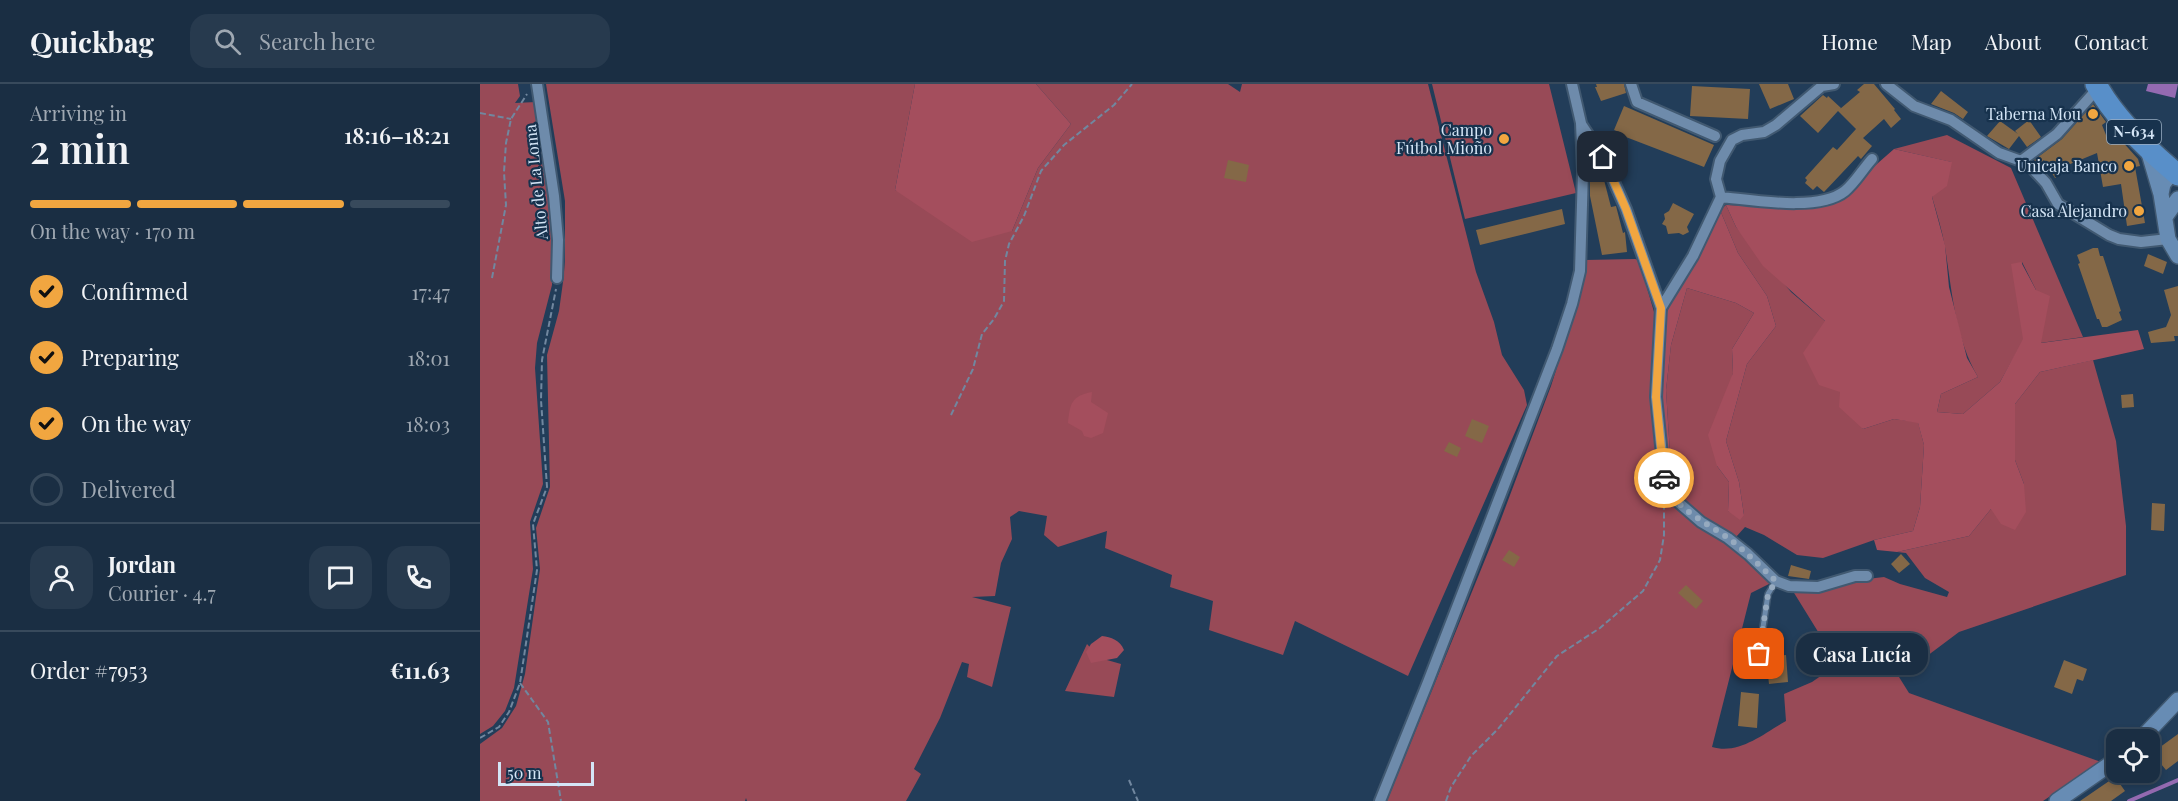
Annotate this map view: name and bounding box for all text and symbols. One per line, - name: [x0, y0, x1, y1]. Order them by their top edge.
- search box: [190, 14, 610, 68]
- text: Quickbag: [30, 23, 154, 60]
- icon: search: [211, 25, 244, 58]
- text: Search here: [259, 26, 375, 56]
- text: Home: [1822, 27, 1878, 55]
- text: Map: [1911, 27, 1952, 55]
- text: About: [1985, 27, 2041, 55]
- text: Contact: [2074, 27, 2148, 55]
- text: Arriving in: [30, 99, 127, 126]
- place label: Taberna Mou: [1986, 103, 2081, 124]
- marker: Taberna Mou: [2086, 107, 2100, 121]
- place label: Campo Fútbol Mioño: [1396, 119, 1492, 158]
- text: 18:16–18:21: [344, 120, 450, 150]
- road number: N-634: [2107, 120, 2161, 144]
- text: 2 min: [30, 122, 130, 174]
- street label: Alto de La Loma: [519, 123, 552, 242]
- pin: [1577, 131, 1628, 182]
- marker: Campo Fútbol Mioño: [1497, 132, 1511, 146]
- icon: home: [1586, 140, 1619, 173]
- place label: Unicaja Banco: [2016, 155, 2117, 176]
- marker: Unicaja Banco: [2122, 159, 2136, 173]
- place label: Casa Alejandro: [2020, 200, 2127, 221]
- marker: Casa Alejandro: [2132, 204, 2146, 218]
- text: On the way · 170 m: [30, 217, 195, 244]
- icon: check: [30, 275, 63, 308]
- text: Confirmed: [81, 276, 188, 306]
- text: 17:47: [411, 278, 450, 305]
- icon: check: [30, 341, 63, 374]
- text: Preparing: [81, 342, 179, 372]
- text: 18:01: [407, 344, 450, 371]
- icon: check: [30, 407, 63, 440]
- text: On the way: [81, 408, 191, 438]
- text: 18:03: [406, 410, 450, 437]
- courier: [1634, 448, 1694, 508]
- icon: car: [1648, 462, 1681, 495]
- text: Delivered: [81, 474, 176, 504]
- button: person: [30, 546, 93, 609]
- button: chat: [309, 546, 372, 609]
- button: phone: [387, 546, 450, 609]
- text: Jordan: [108, 549, 176, 579]
- text: Courier · 4.7: [108, 579, 216, 606]
- pin: [1733, 628, 1784, 679]
- callout: Casa Lucía: [1795, 633, 1927, 675]
- icon: bag: [1742, 637, 1775, 670]
- text: Casa Lucía: [1813, 640, 1911, 667]
- text: Order #7953: [30, 655, 148, 685]
- text: €11.63: [390, 655, 450, 685]
- map controls: [2106, 729, 2160, 783]
- button: locate: [2106, 729, 2160, 783]
- scale bar: [498, 759, 594, 786]
- text: 50 m: [507, 762, 541, 783]

